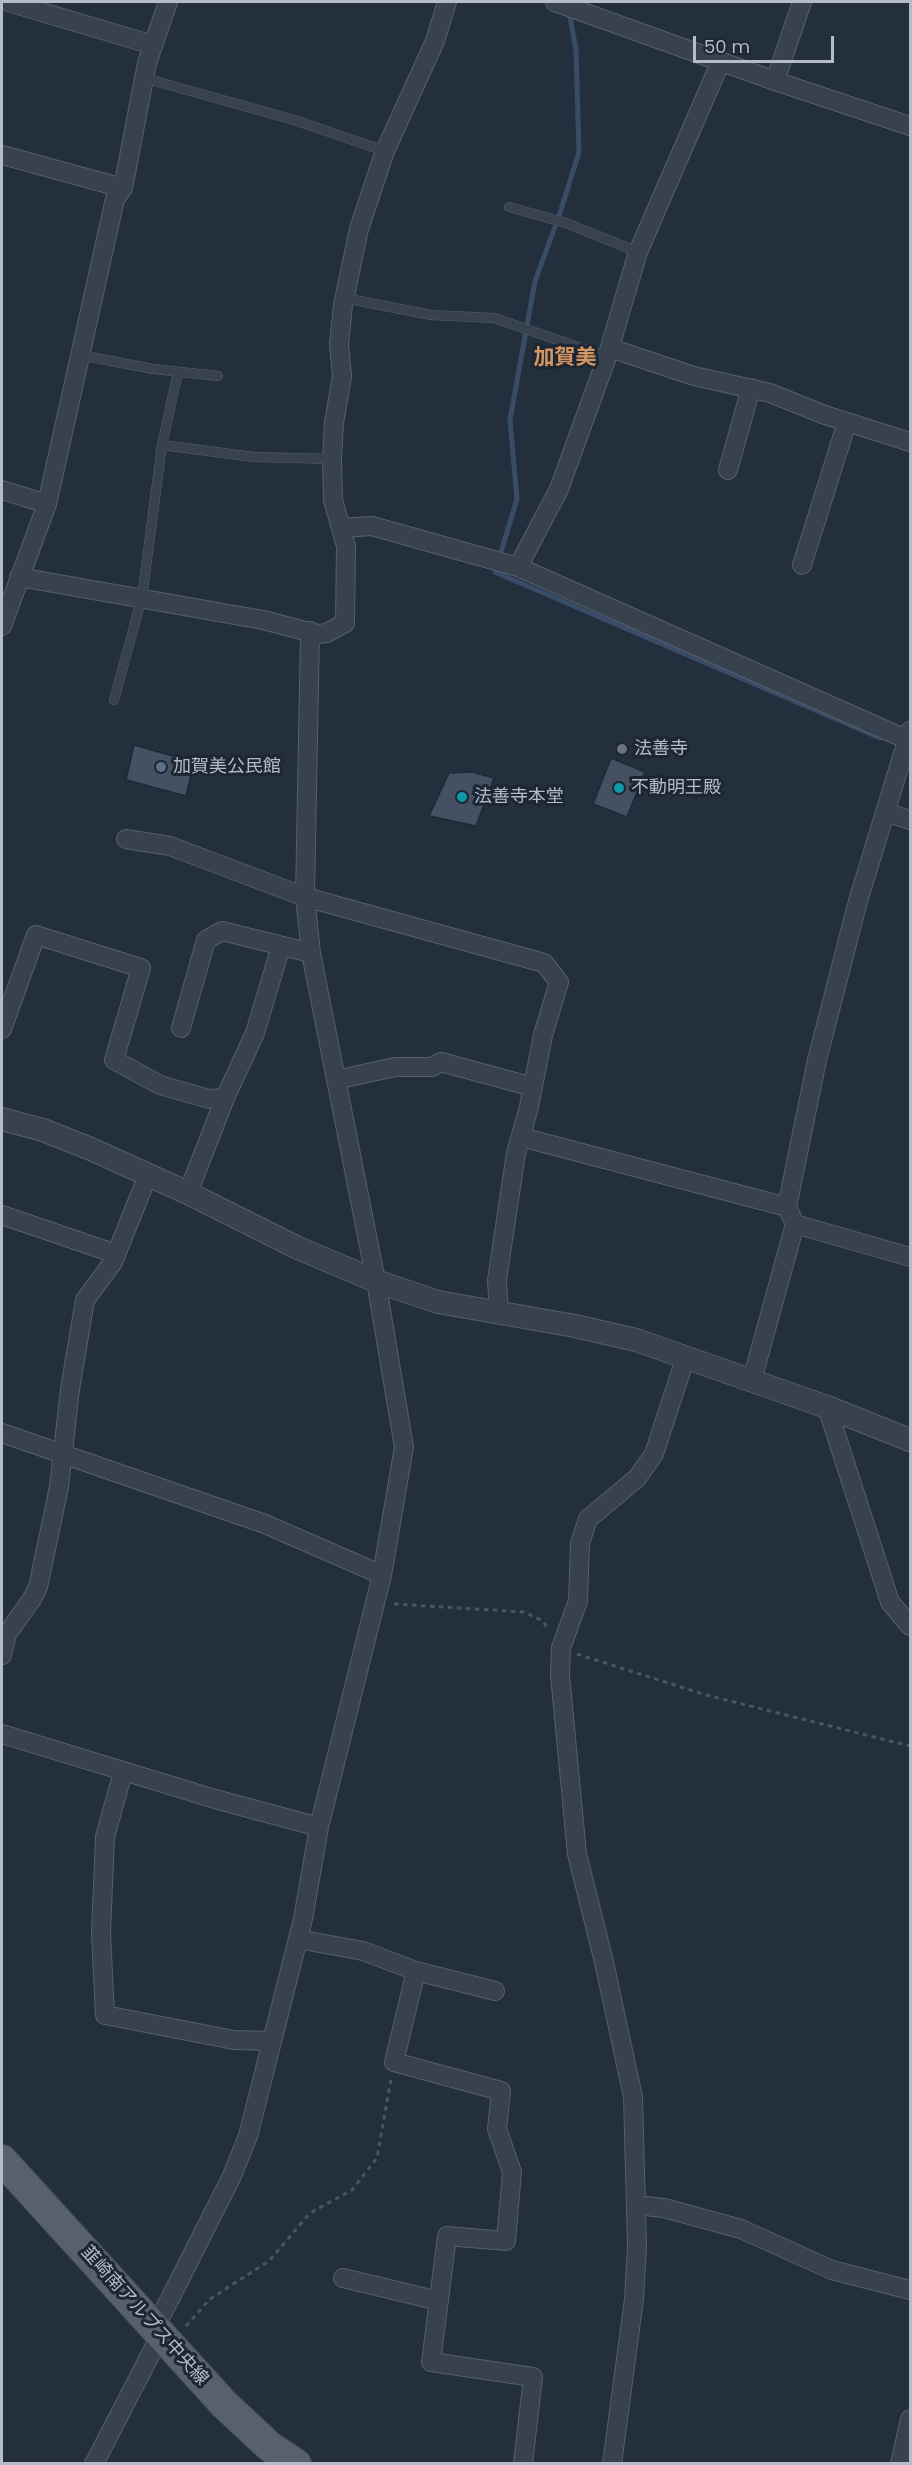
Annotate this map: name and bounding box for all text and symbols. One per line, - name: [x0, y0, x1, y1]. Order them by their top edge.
- scale bar: [696, 24, 837, 62]
- text: 50 m: [704, 34, 750, 59]
- district label: 加賀美: [534, 346, 596, 372]
- place label: 法善寺: [634, 738, 688, 760]
- marker: 法善寺: [615, 742, 629, 756]
- place label: 加賀美公民館: [173, 756, 281, 778]
- marker: 加賀美公民館: [154, 760, 168, 774]
- place label: 不動明王殿: [631, 777, 721, 799]
- marker: 不動明王殿: [612, 781, 626, 795]
- place label: 法善寺本堂: [474, 786, 564, 808]
- marker: 法善寺本堂: [455, 790, 469, 804]
- street label: 韮崎南アルプス中央線: [76, 2242, 212, 2390]

